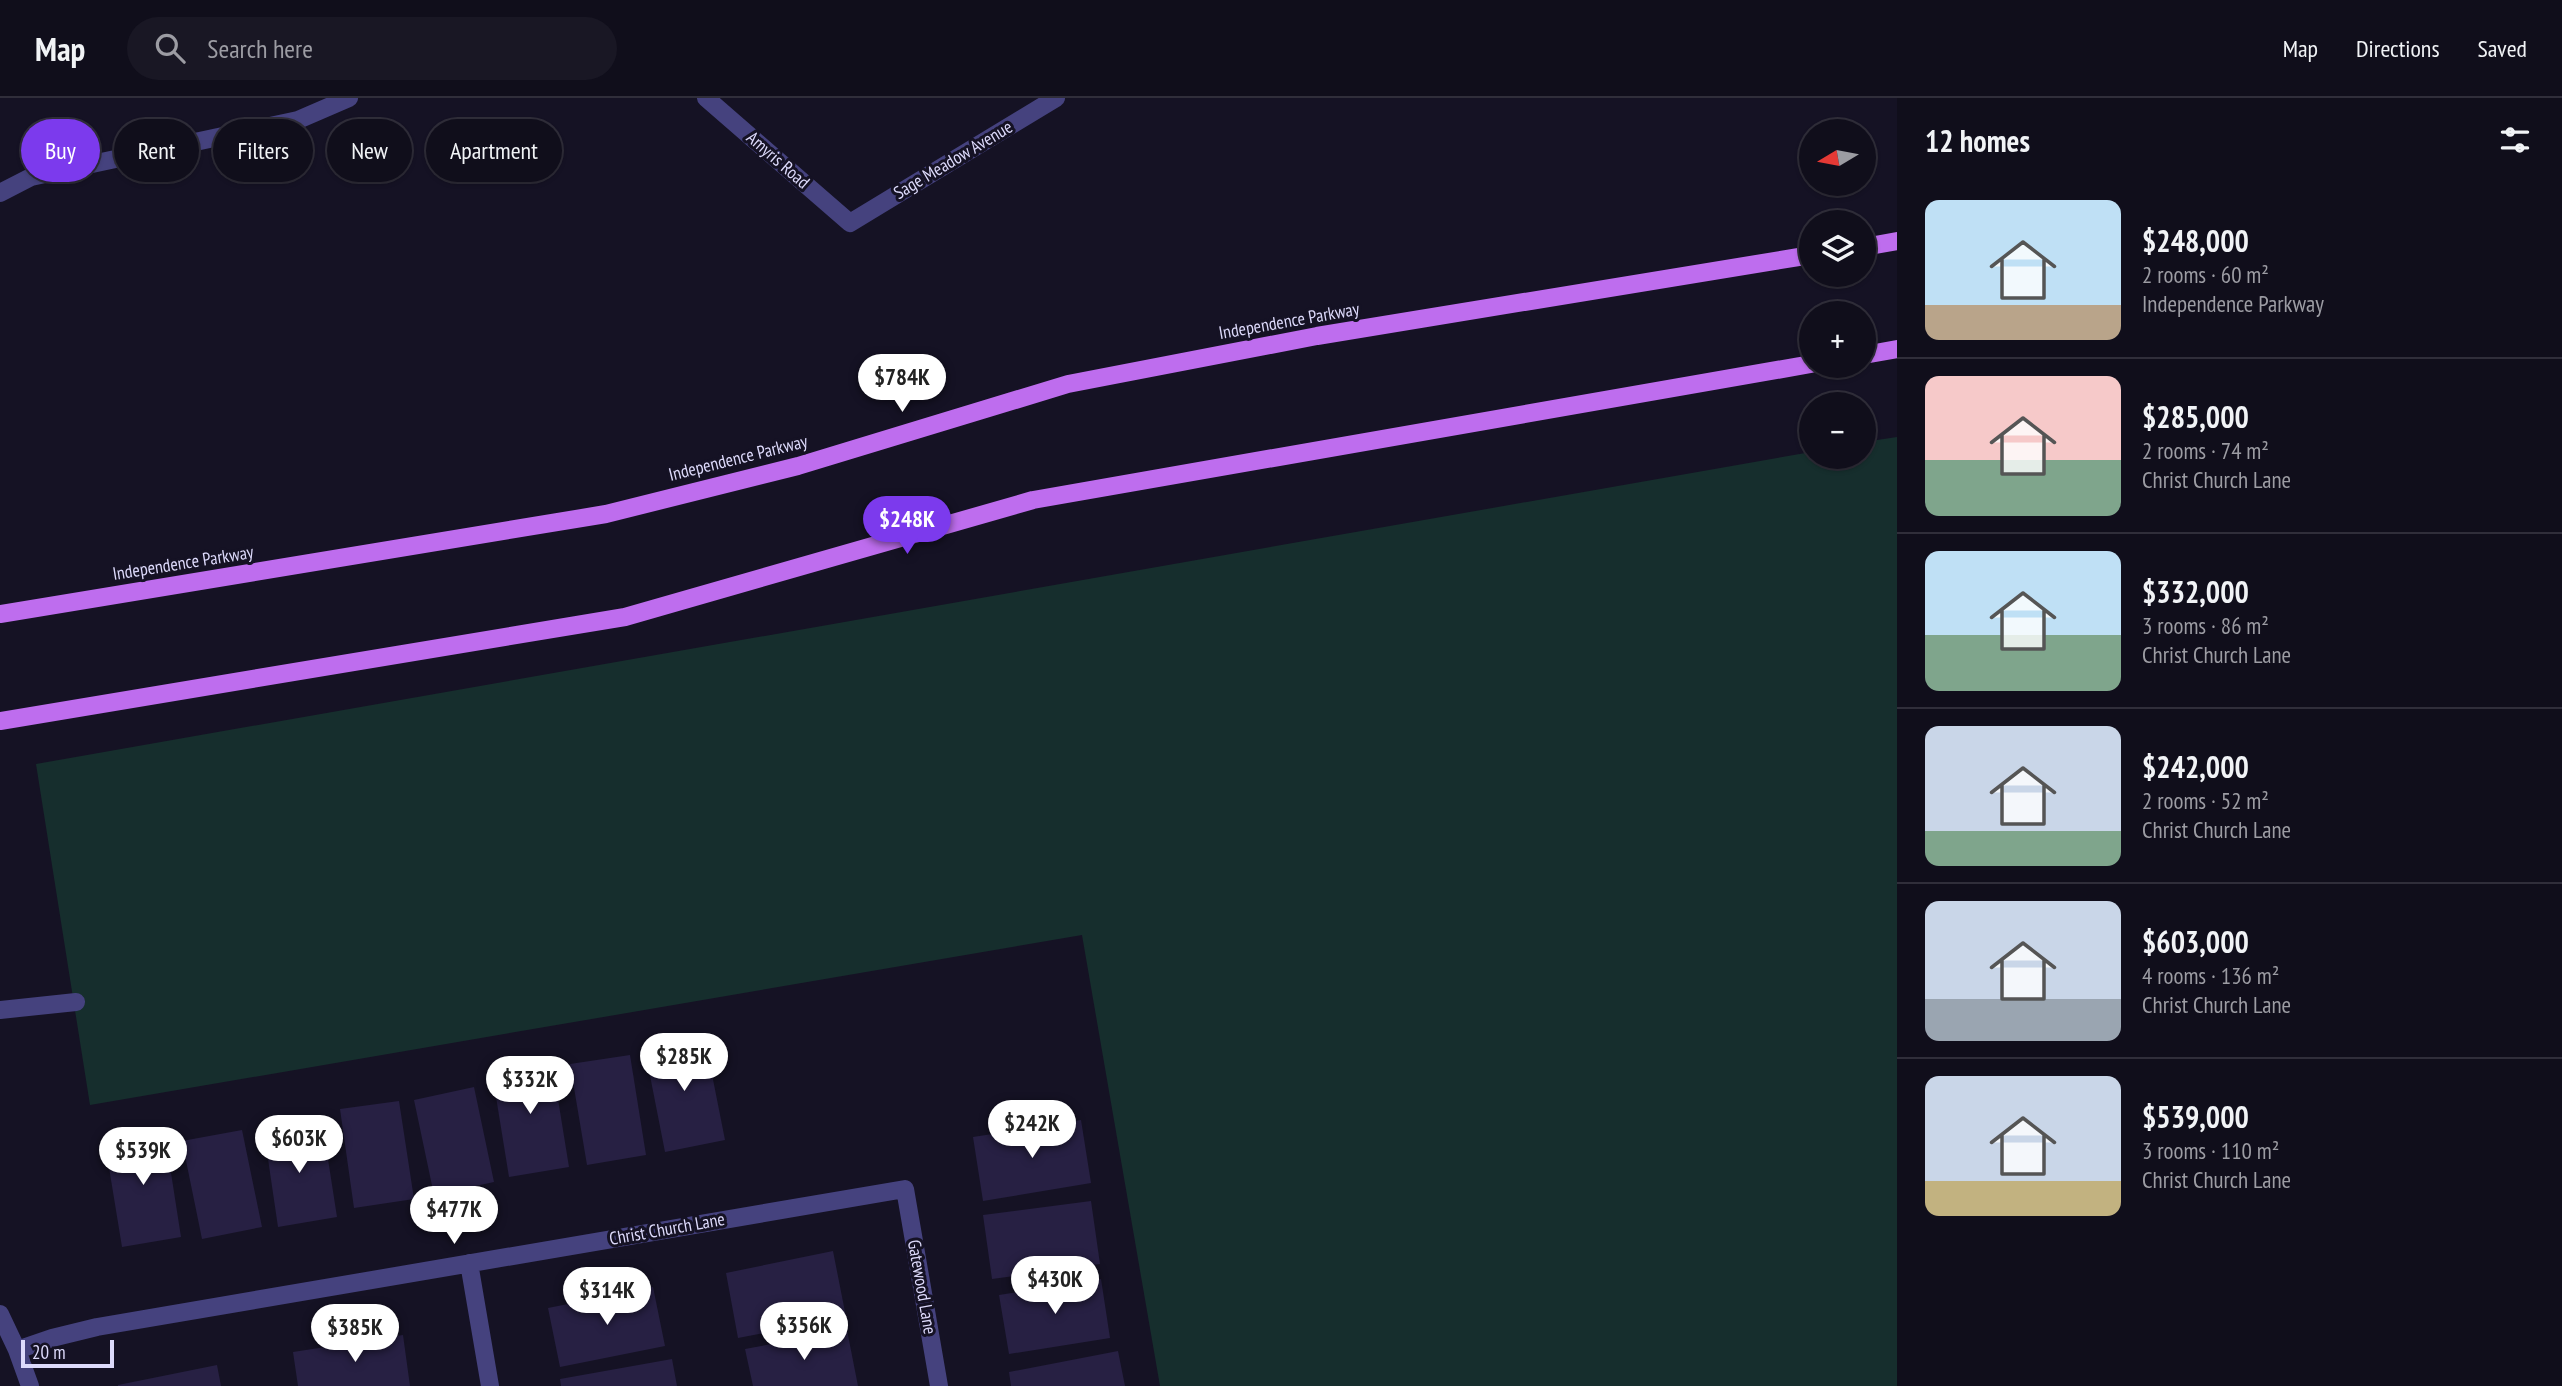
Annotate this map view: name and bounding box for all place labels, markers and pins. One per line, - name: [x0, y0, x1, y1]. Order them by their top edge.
- pin: $784K: [853, 354, 951, 414]
- pin: $248K: [858, 496, 956, 556]
- pin: $285K: [635, 1034, 733, 1093]
- pin: $332K: [481, 1056, 579, 1116]
- pin: $242K: [983, 1100, 1081, 1160]
- pin: $603K: [250, 1116, 348, 1175]
- pin: $539K: [94, 1128, 192, 1187]
- pin: $477K: [405, 1186, 503, 1246]
- pin: $430K: [1006, 1256, 1104, 1316]
- pin: $314K: [558, 1268, 656, 1327]
- pin: $356K: [755, 1302, 853, 1362]
- pin: $385K: [306, 1304, 404, 1364]

